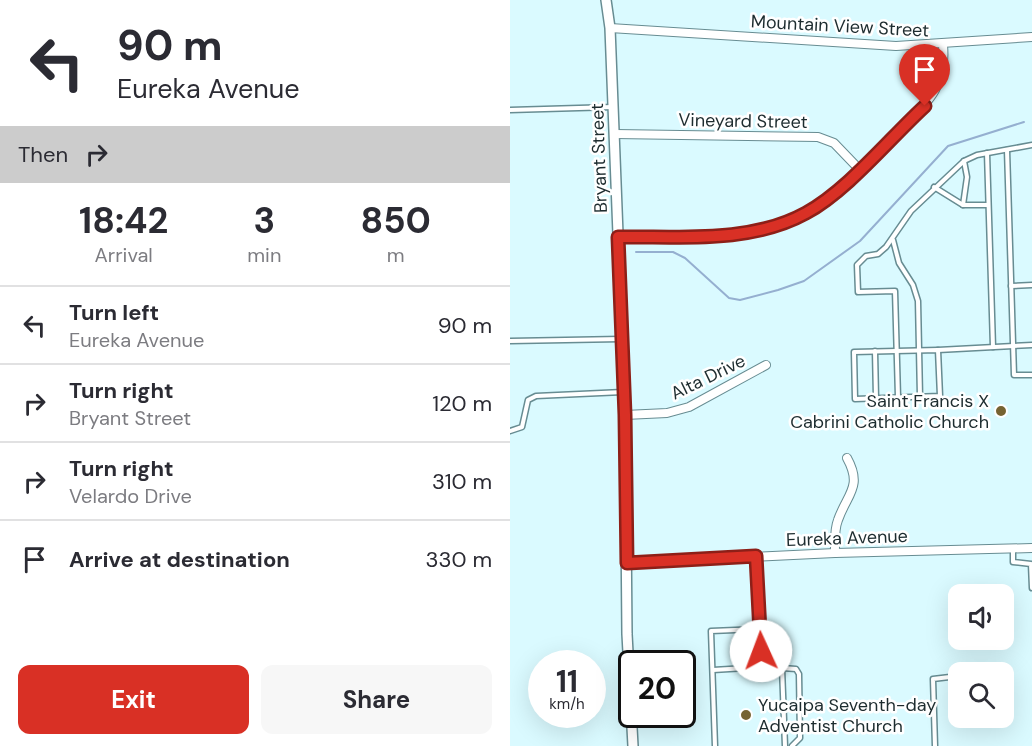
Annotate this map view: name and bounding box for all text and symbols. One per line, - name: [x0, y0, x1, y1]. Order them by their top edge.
- street label: Mountain View Street: [750, 9, 930, 43]
- text: 90 m: [117, 18, 223, 73]
- icon: left: [18, 24, 96, 102]
- pin: [899, 44, 950, 106]
- icon: arrive: [908, 53, 941, 86]
- text: Eureka Avenue: [117, 71, 300, 106]
- street label: Bryant Street: [585, 103, 613, 213]
- street label: Vineyard Street: [678, 108, 808, 134]
- icon: right: [80, 138, 113, 171]
- text: Then: [18, 140, 68, 169]
- text: 18:42: [79, 197, 168, 244]
- text: 3: [253, 197, 275, 244]
- text: 850: [360, 197, 431, 244]
- text: Arrival: [95, 242, 153, 268]
- text: min: [247, 242, 281, 268]
- text: m: [387, 242, 405, 268]
- text: Turn left: [69, 298, 159, 327]
- icon: left: [18, 309, 51, 342]
- text: 90 m: [438, 311, 492, 340]
- text: Eureka Avenue: [69, 327, 204, 353]
- street label: Alta Drive: [667, 349, 749, 405]
- text: Turn right: [69, 376, 174, 405]
- icon: right: [18, 387, 51, 420]
- text: 120 m: [432, 389, 492, 418]
- place label: Saint Francis X Cabrini Catholic Church: [790, 389, 989, 434]
- marker: Saint Francis X Cabrini Catholic Church: [994, 404, 1008, 418]
- text: Bryant Street: [69, 405, 191, 431]
- text: Turn right: [69, 454, 174, 483]
- icon: right: [18, 465, 51, 498]
- text: 310 m: [432, 467, 492, 496]
- text: Velardo Drive: [69, 483, 192, 509]
- street label: Eureka Avenue: [786, 524, 908, 552]
- icon: arrive: [18, 543, 51, 576]
- text: Arrive at destination: [69, 545, 290, 574]
- text: 330 m: [425, 545, 492, 574]
- map controls: [948, 584, 1014, 728]
- button: sound: [948, 584, 1014, 650]
- position arrow: [729, 619, 793, 683]
- speed limit sign: 20: [618, 650, 696, 728]
- text: 11: [556, 662, 578, 701]
- button: search: [948, 662, 1014, 728]
- button: Exit: [18, 665, 249, 734]
- button: Share: [261, 665, 492, 734]
- place label: Yucaipa Seventh-day Adventist Church: [758, 693, 936, 738]
- text: km/h: [549, 694, 585, 714]
- marker: Yucaipa Seventh-day Adventist Church: [739, 708, 753, 722]

